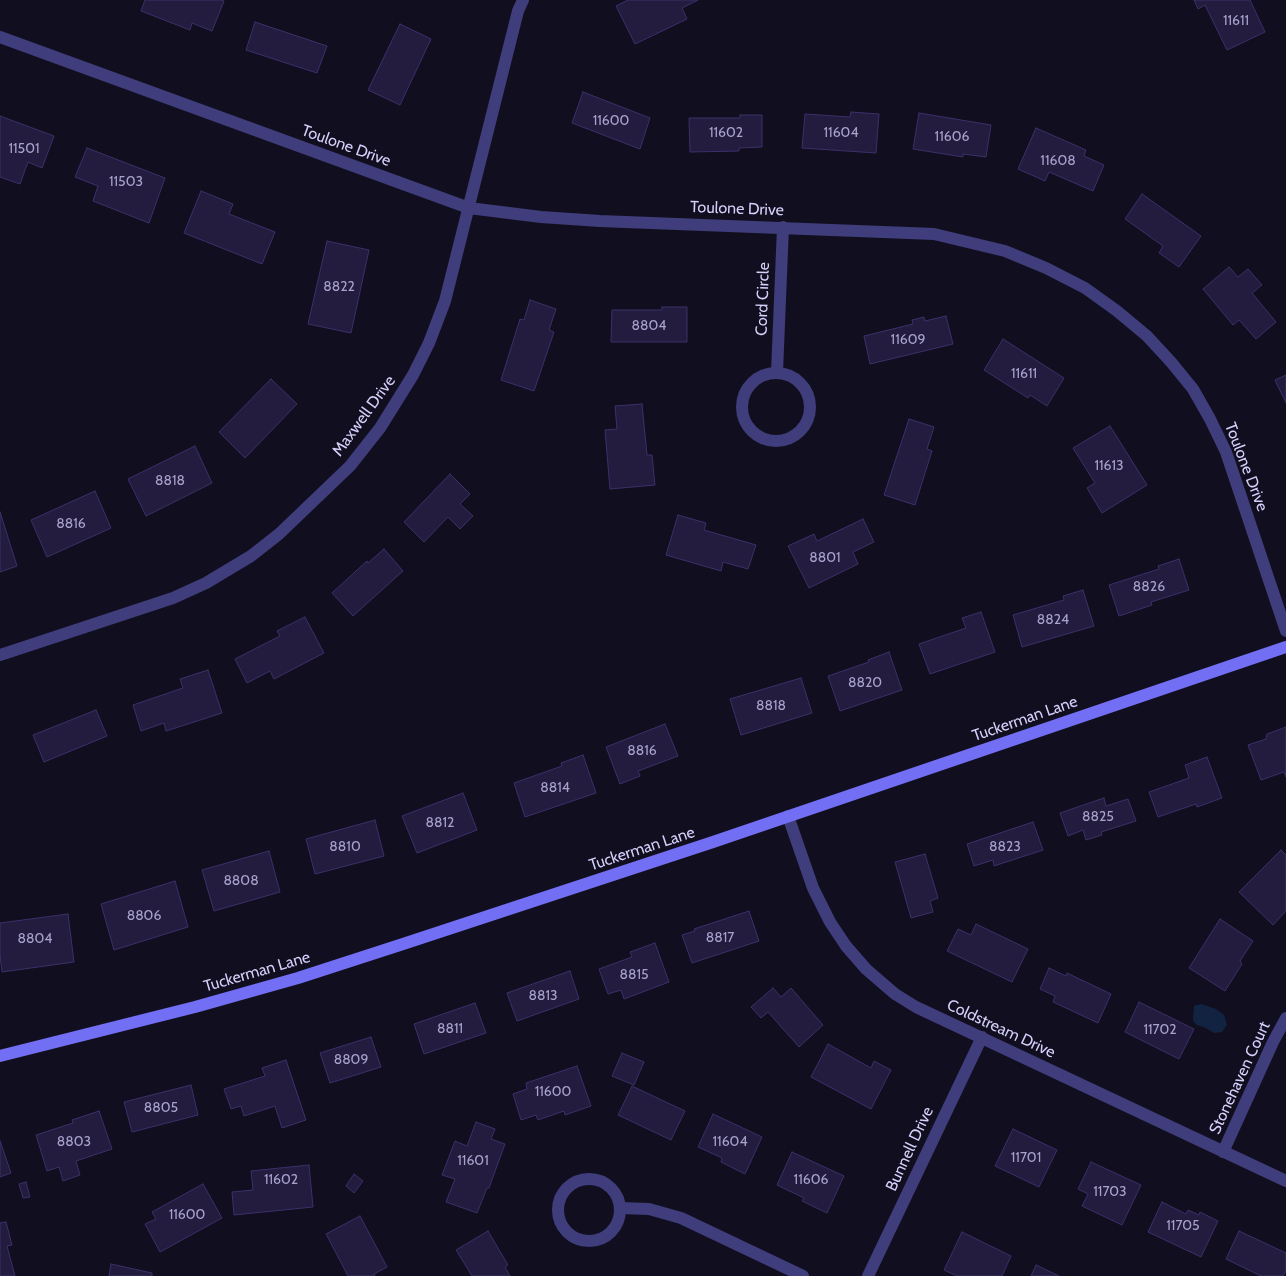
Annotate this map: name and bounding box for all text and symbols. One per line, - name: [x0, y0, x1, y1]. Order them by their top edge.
- house number: 11611: [1223, 13, 1249, 29]
- house number: 11600: [593, 113, 629, 129]
- street label: Toulone Drive: [299, 121, 393, 171]
- house number: 11602: [709, 125, 743, 141]
- house number: 11604: [824, 125, 858, 141]
- house number: 11606: [935, 129, 969, 145]
- house number: 11501: [8, 141, 40, 157]
- house number: 11608: [1040, 153, 1076, 169]
- house number: 11503: [109, 174, 143, 190]
- street label: Toulone Drive: [690, 198, 784, 220]
- street label: Cord Circle: [752, 262, 774, 336]
- house number: 8822: [323, 279, 355, 295]
- house number: 8804: [632, 318, 666, 334]
- house number: 11609: [891, 332, 925, 348]
- house number: 11611: [1011, 366, 1037, 382]
- street label: Maxwell Drive: [328, 372, 400, 460]
- street label: Toulone Drive: [1220, 420, 1272, 514]
- house number: 11613: [1094, 458, 1124, 474]
- house number: 8818: [155, 473, 185, 489]
- house number: 8816: [56, 516, 86, 532]
- house number: 8801: [809, 550, 841, 566]
- house number: 8826: [1133, 579, 1165, 595]
- house number: 8824: [1037, 612, 1069, 628]
- house number: 8820: [848, 675, 882, 691]
- street label: Tuckerman Lane: [970, 692, 1080, 746]
- house number: 8818: [756, 698, 786, 714]
- house number: 8816: [627, 743, 657, 759]
- house number: 8814: [540, 780, 570, 796]
- house number: 8825: [1082, 809, 1114, 825]
- house number: 8812: [426, 815, 454, 831]
- street label: Tuckerman Lane: [587, 823, 697, 875]
- house number: 8810: [329, 839, 361, 855]
- house number: 8823: [989, 839, 1021, 855]
- house number: 8808: [223, 873, 259, 889]
- house number: 8806: [127, 908, 161, 924]
- house number: 8817: [706, 930, 734, 946]
- house number: 8804: [18, 931, 52, 947]
- street label: Tuckerman Lane: [202, 948, 312, 996]
- house number: 8815: [619, 967, 649, 983]
- house number: 8813: [528, 988, 558, 1004]
- street label: Coldstream Drive: [944, 996, 1058, 1062]
- street label: Stonehaven Court: [1205, 1019, 1275, 1137]
- house number: 8811: [437, 1021, 463, 1037]
- house number: 11702: [1143, 1022, 1177, 1038]
- house number: 8809: [334, 1052, 368, 1068]
- house number: 11600: [535, 1084, 571, 1100]
- house number: 8805: [144, 1100, 178, 1116]
- street label: Bunnell Drive: [882, 1104, 938, 1194]
- house number: 8803: [57, 1134, 91, 1150]
- house number: 11604: [713, 1134, 747, 1150]
- house number: 11701: [1011, 1150, 1041, 1166]
- house number: 11601: [457, 1153, 489, 1169]
- house number: 11602: [264, 1172, 298, 1188]
- house number: 11606: [794, 1172, 828, 1188]
- house number: 11703: [1093, 1184, 1127, 1200]
- house number: 11600: [169, 1207, 205, 1223]
- house number: 11705: [1166, 1218, 1200, 1234]

